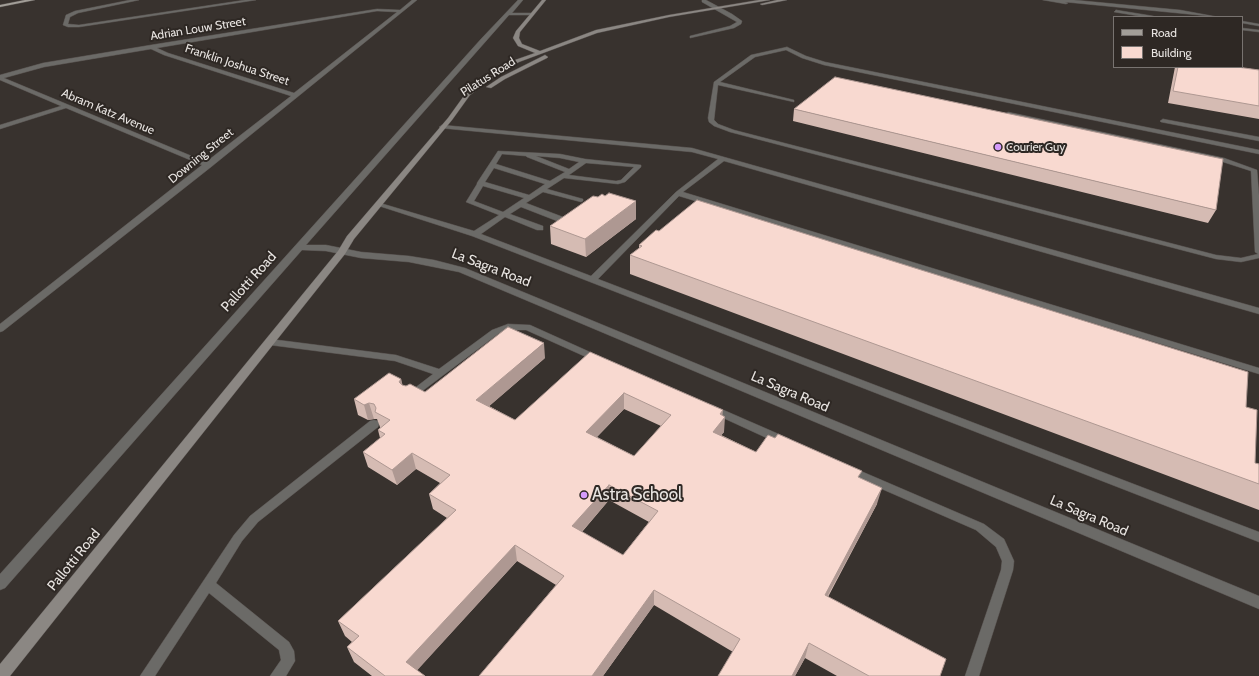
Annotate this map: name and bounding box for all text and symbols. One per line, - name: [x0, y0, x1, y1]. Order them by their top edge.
- street label: Adrian Louw Street: [149, 14, 247, 44]
- legend: [1113, 16, 1243, 68]
- text: Road: [1151, 25, 1177, 40]
- street label: Franklin Joshua Street: [183, 41, 291, 89]
- text: Building: [1151, 45, 1192, 60]
- street label: Pilatus Road: [458, 55, 518, 99]
- street label: Abram Katz Avenue: [59, 86, 157, 138]
- street label: Downing Street: [166, 125, 236, 187]
- place label: Courier Guy: [1006, 140, 1065, 154]
- marker: Courier Guy: [993, 142, 1003, 152]
- street label: La Sagra Road: [449, 245, 533, 291]
- street label: Pallotti Road: [218, 249, 280, 315]
- street label: La Sagra Road: [748, 368, 832, 416]
- place label: Astra School: [592, 485, 682, 505]
- marker: Astra School: [579, 490, 589, 500]
- street label: La Sagra Road: [1047, 492, 1131, 540]
- street label: Pallotti Road: [44, 526, 104, 594]

